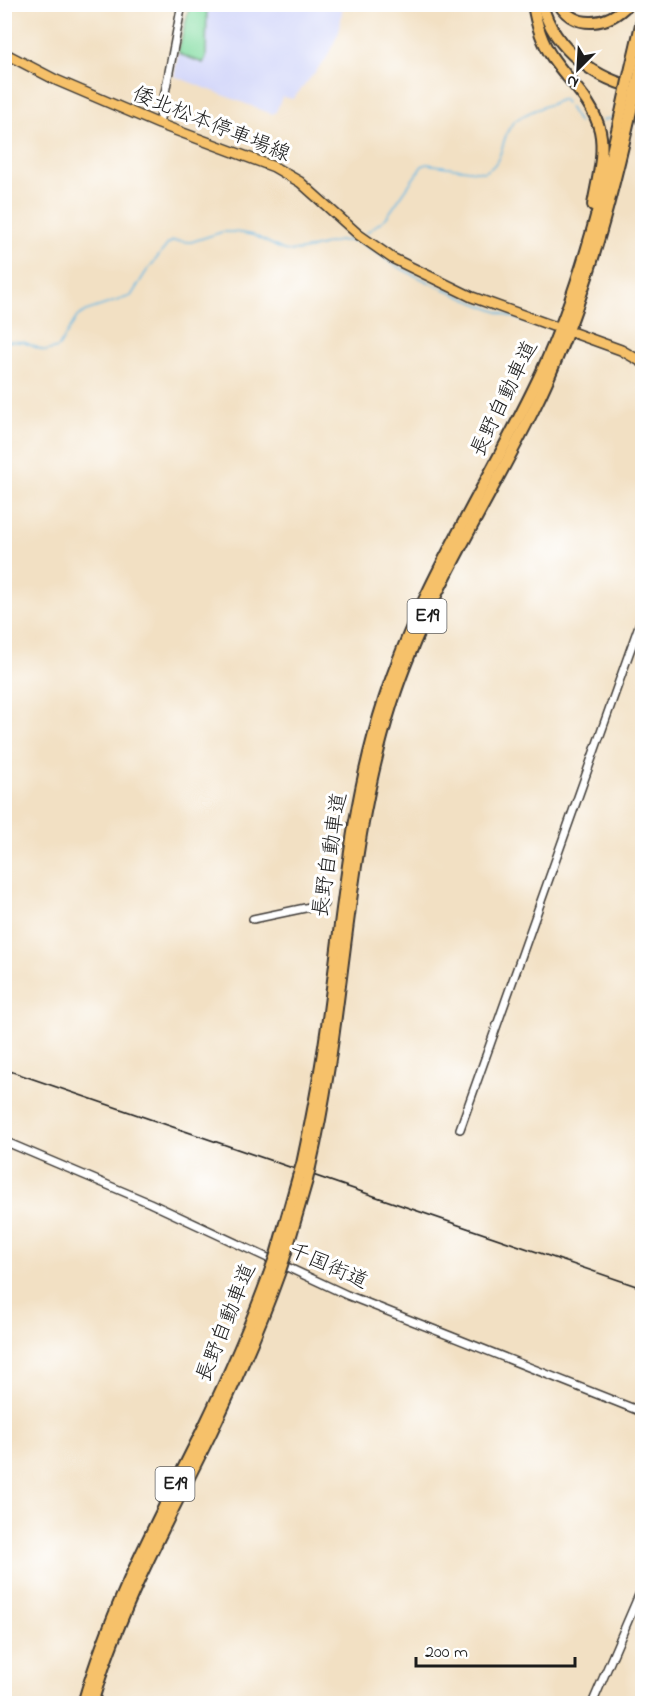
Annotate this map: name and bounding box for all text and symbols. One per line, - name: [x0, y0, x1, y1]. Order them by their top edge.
- north arrow: [548, 39, 608, 99]
- text: N: [563, 68, 583, 94]
- street label: 倭北松本停車場線: [127, 80, 295, 170]
- street label: 長野自動車道: [464, 336, 546, 462]
- road number: E19: [408, 599, 446, 633]
- street label: 長野自動車道: [306, 790, 356, 920]
- street label: 千国街道: [284, 1236, 372, 1298]
- street label: 長野自動車道: [189, 1259, 265, 1387]
- road number: E19: [156, 1467, 195, 1501]
- scale bar: [416, 1630, 575, 1668]
- text: 200 m: [425, 1640, 468, 1666]

